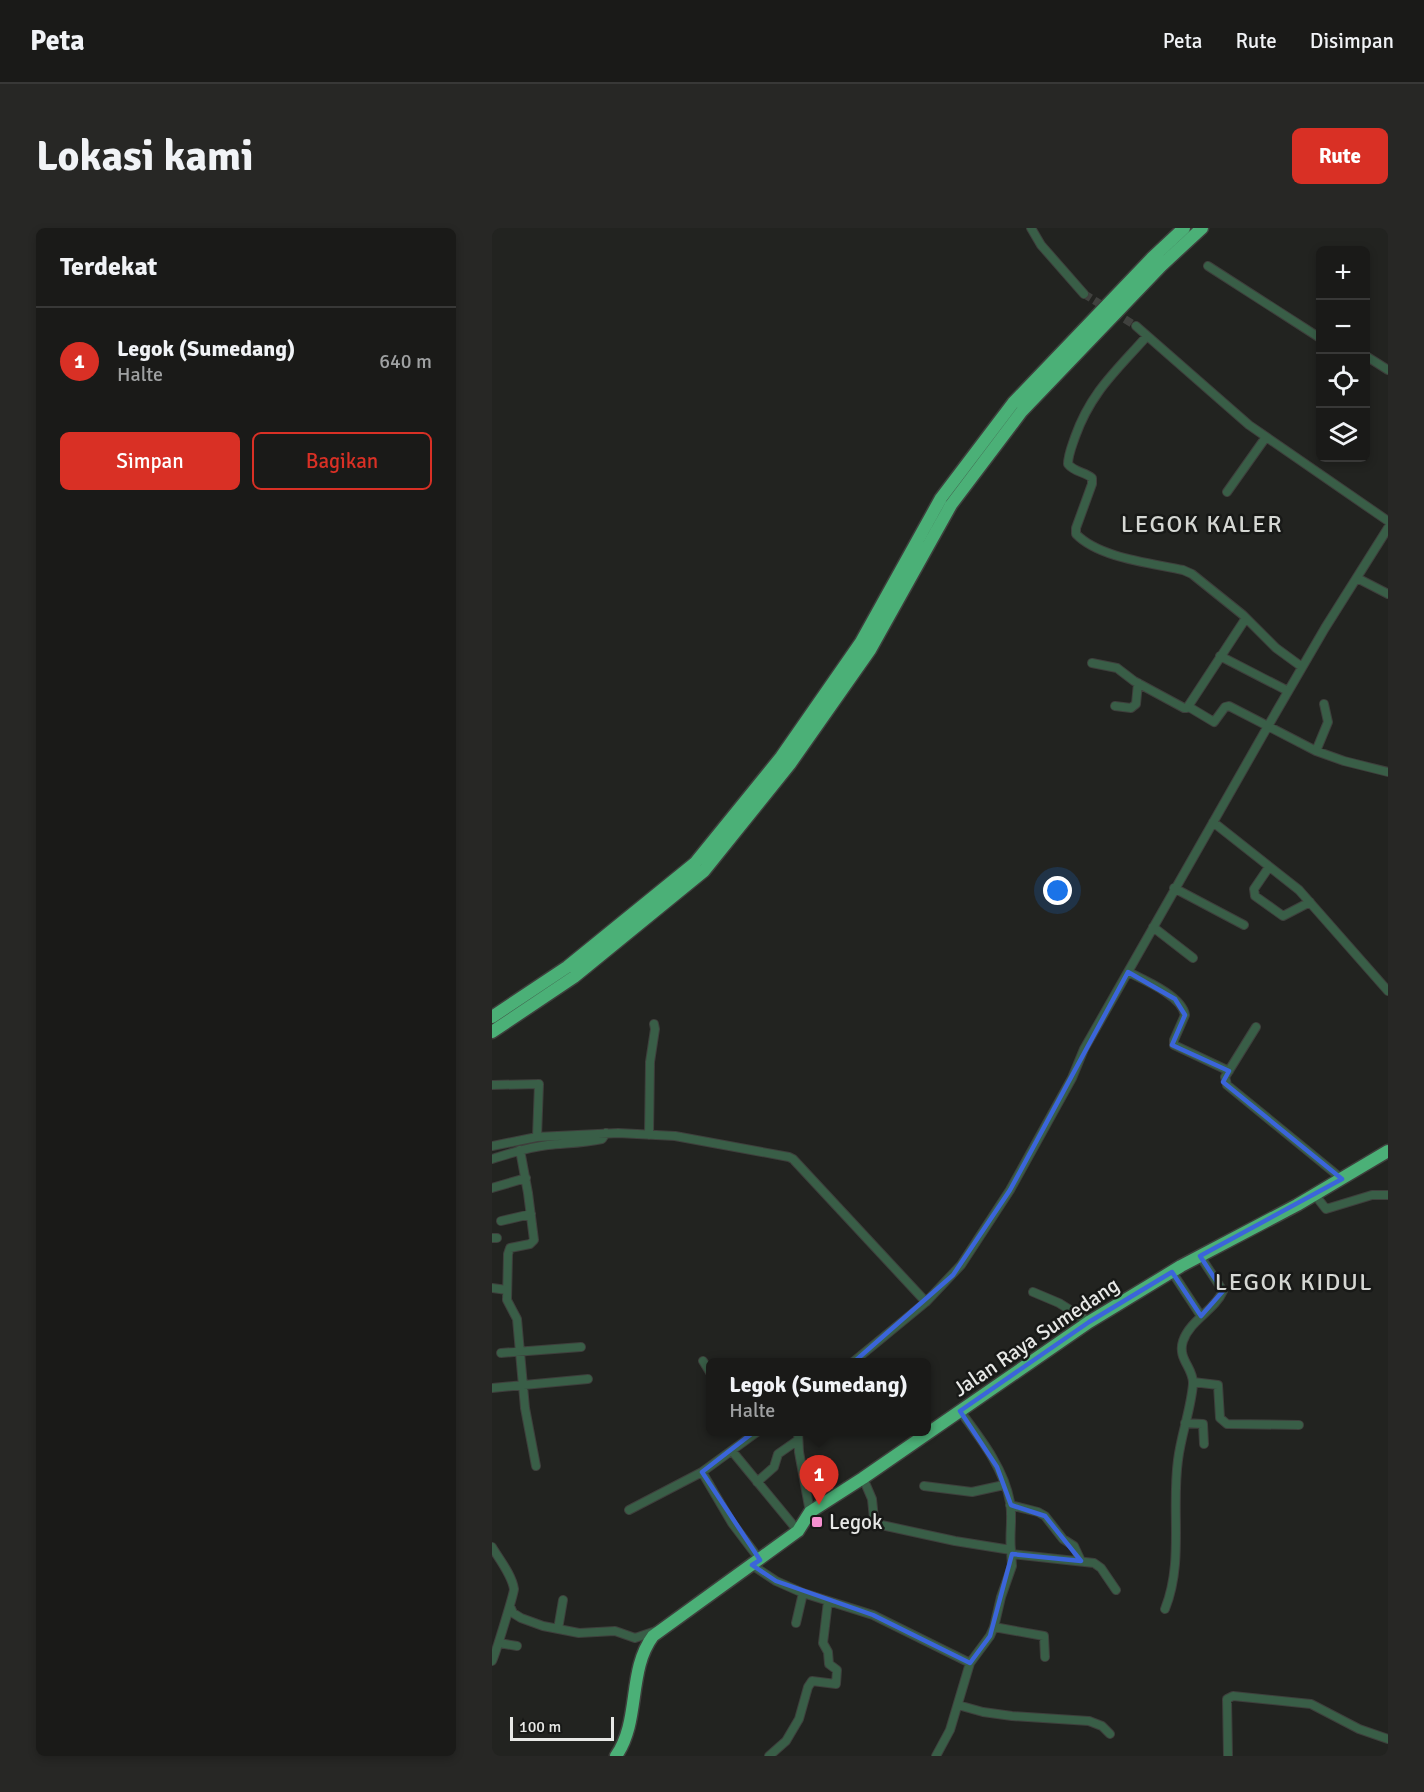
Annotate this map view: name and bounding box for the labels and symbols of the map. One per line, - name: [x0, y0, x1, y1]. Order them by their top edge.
- district label: LEGOK KALER: [1121, 509, 1283, 539]
- your location: [1043, 876, 1072, 905]
- district label: LEGOK KIDUL: [1215, 1267, 1373, 1297]
- street label: Jalan Raya Sumedang: [948, 1272, 1124, 1402]
- pin: 1: [800, 1456, 838, 1505]
- place label: Legok: [829, 1509, 883, 1535]
- marker: Legok: [810, 1515, 824, 1529]
- scale bar: [510, 1714, 614, 1742]

